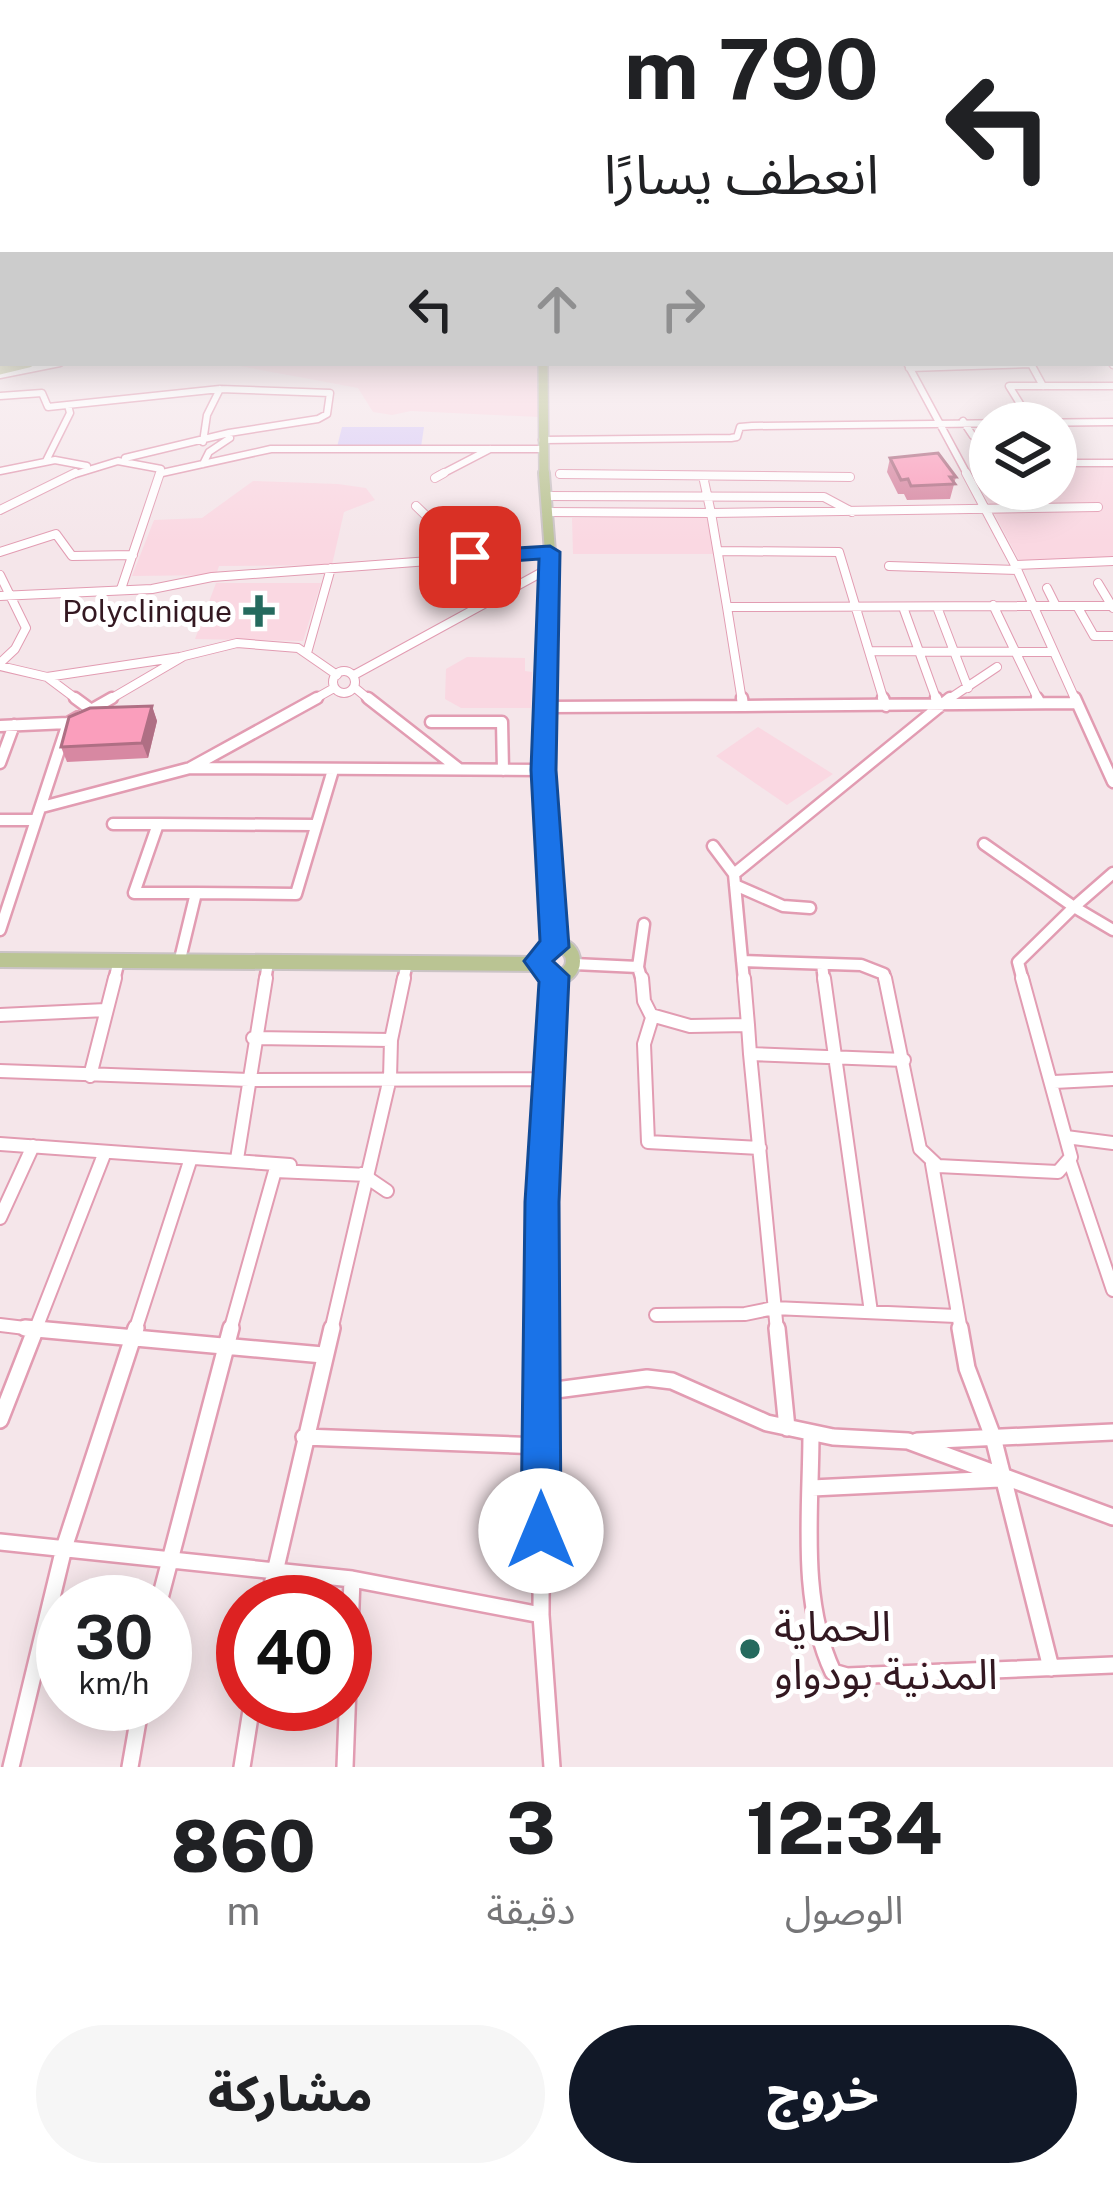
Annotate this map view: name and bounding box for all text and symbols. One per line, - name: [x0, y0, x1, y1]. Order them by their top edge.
- text: 790 m: [624, 19, 879, 118]
- icon: left: [921, 48, 1077, 204]
- text: انعطف يسارًا: [604, 143, 879, 206]
- icon: left: [398, 276, 464, 342]
- icon: ahead: [524, 276, 590, 342]
- icon: right: [650, 276, 716, 342]
- map controls: [969, 402, 1077, 510]
- button: layers: [969, 402, 1077, 510]
- pin: [419, 506, 521, 608]
- icon: arrive: [437, 524, 503, 590]
- place label: Polyclinique: [62, 593, 232, 629]
- marker: Polyclinique: [243, 595, 275, 627]
- position arrow: [478, 1468, 604, 1594]
- speed limit sign: 40: [216, 1575, 372, 1731]
- place label: الحماية المدنية بودواو: [774, 1601, 998, 1699]
- text: 30: [75, 1602, 153, 1673]
- marker: الحماية المدنية بودواو: [737, 1636, 763, 1662]
- text: km/h: [79, 1665, 149, 1701]
- text: 3: [506, 1786, 555, 1870]
- text: 12:34: [746, 1786, 942, 1870]
- text: 860: [171, 1804, 316, 1888]
- text: دقيقة: [487, 1887, 575, 1933]
- text: الوصول: [785, 1887, 903, 1933]
- text: m: [226, 1888, 260, 1934]
- button: مشاركة: [36, 2025, 545, 2163]
- button: خروج: [569, 2025, 1077, 2163]

